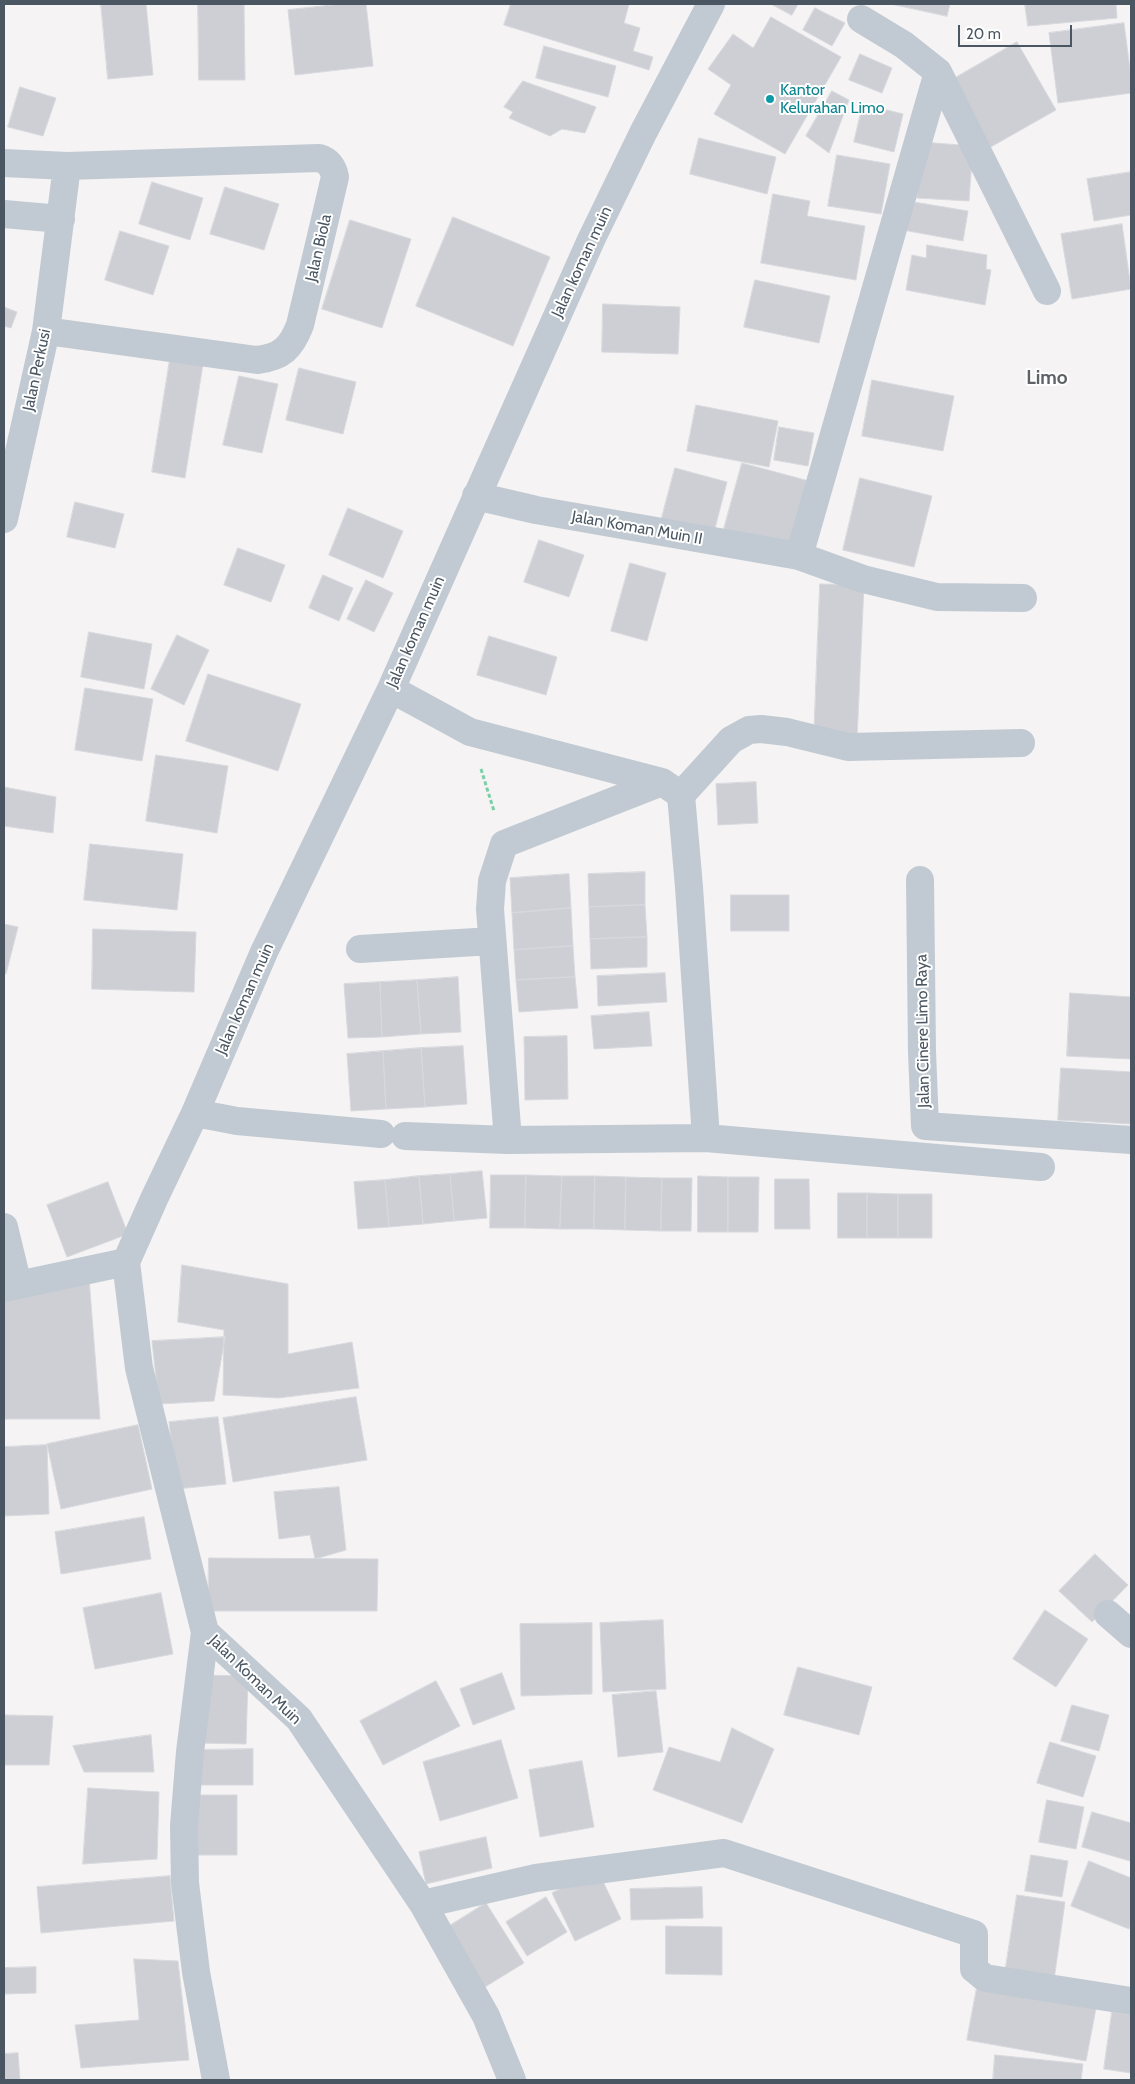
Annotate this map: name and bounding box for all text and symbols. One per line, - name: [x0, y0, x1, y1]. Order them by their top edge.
- scale bar: [960, 15, 1074, 47]
- text: 20 m: [966, 25, 1001, 43]
- place label: Kantor Kelurahan Limo: [780, 80, 885, 118]
- marker: Kantor Kelurahan Limo: [764, 93, 776, 105]
- street label: Jalan koman muin: [548, 203, 616, 321]
- street label: Jalan Biola: [302, 212, 336, 284]
- street label: Jalan Perkusi: [19, 327, 55, 413]
- district label: Limo: [1026, 367, 1068, 389]
- street label: Jalan Koman Muin II: [570, 507, 704, 549]
- street label: Jalan koman muin: [383, 573, 449, 691]
- street label: Jalan koman muin: [212, 940, 278, 1058]
- street label: Jalan Cinere Limo Raya: [912, 954, 934, 1108]
- street label: Jalan Koman Muin: [205, 1631, 305, 1729]

